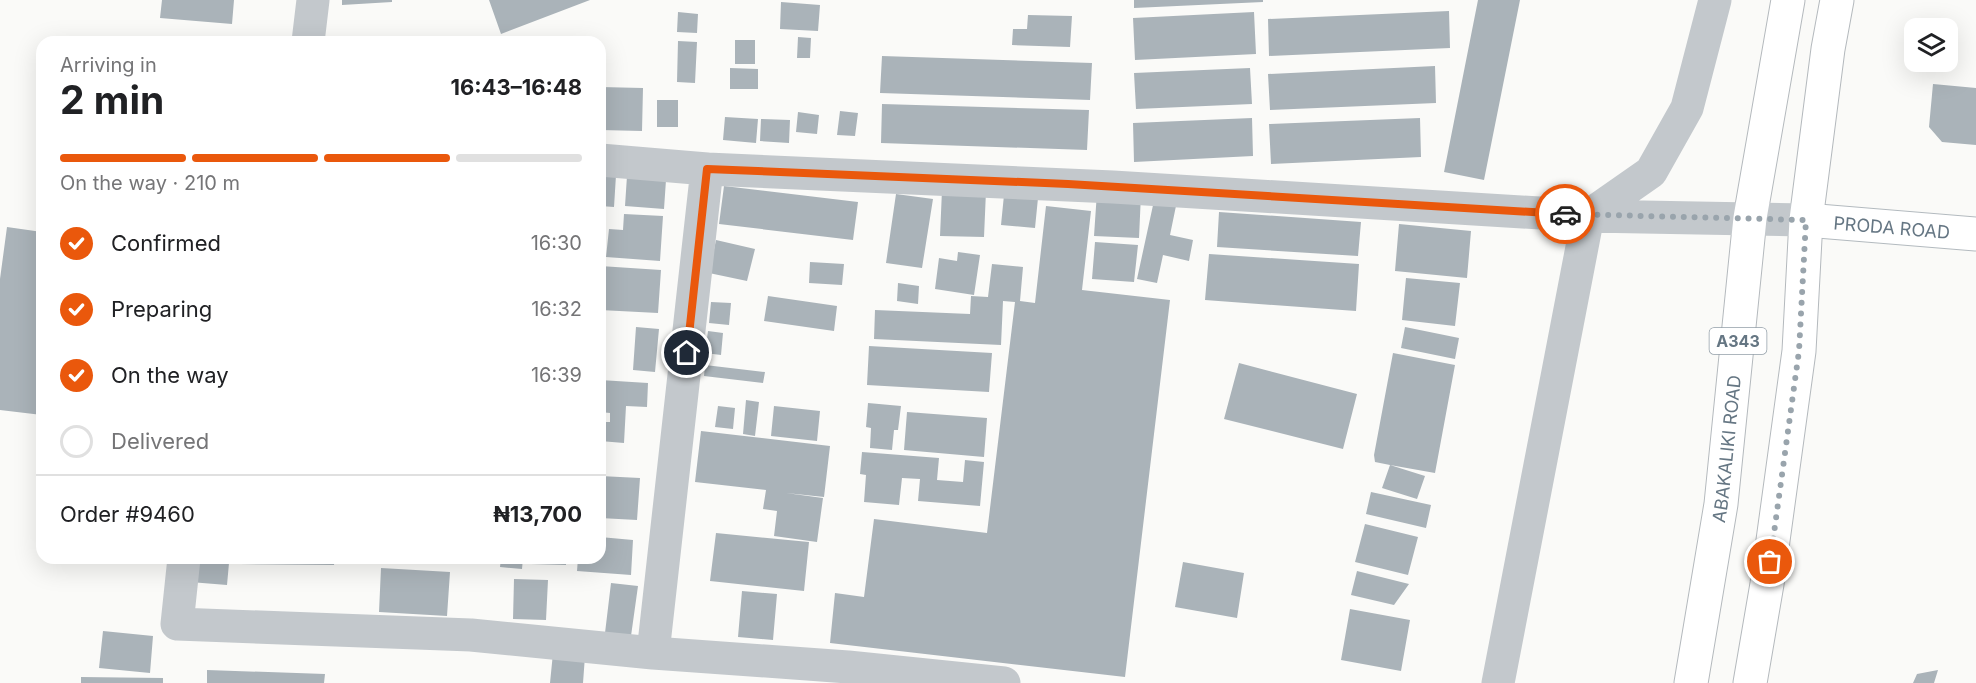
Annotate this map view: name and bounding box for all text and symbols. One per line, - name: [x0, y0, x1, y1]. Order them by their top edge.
- map controls: [1904, 18, 1958, 72]
- button: layers: [1904, 18, 1958, 72]
- text: Arriving in: [60, 53, 157, 77]
- text: 16:43–16:48: [450, 74, 582, 100]
- text: 2 min: [60, 76, 164, 123]
- text: On the way · 210 m: [60, 171, 240, 195]
- courier: [1535, 184, 1595, 244]
- icon: car: [1549, 198, 1582, 231]
- street label: PRODA ROAD: [1833, 212, 1951, 242]
- icon: check: [60, 227, 93, 260]
- text: Confirmed: [111, 230, 221, 256]
- text: 16:30: [531, 231, 582, 255]
- icon: check: [60, 293, 93, 326]
- text: Preparing: [111, 296, 212, 322]
- text: 16:32: [531, 297, 582, 321]
- pin: [661, 327, 712, 378]
- road number: A343: [1710, 328, 1766, 354]
- icon: home: [670, 336, 703, 369]
- icon: check: [60, 359, 93, 392]
- text: On the way: [111, 362, 229, 388]
- text: 16:39: [531, 363, 582, 387]
- street label: ABAKALIKI ROAD: [1708, 374, 1745, 524]
- text: Delivered: [111, 428, 209, 454]
- text: Order #9460: [60, 501, 195, 527]
- text: ₦13,700: [493, 501, 582, 527]
- pin: [1744, 536, 1795, 587]
- icon: bag: [1753, 545, 1786, 578]

